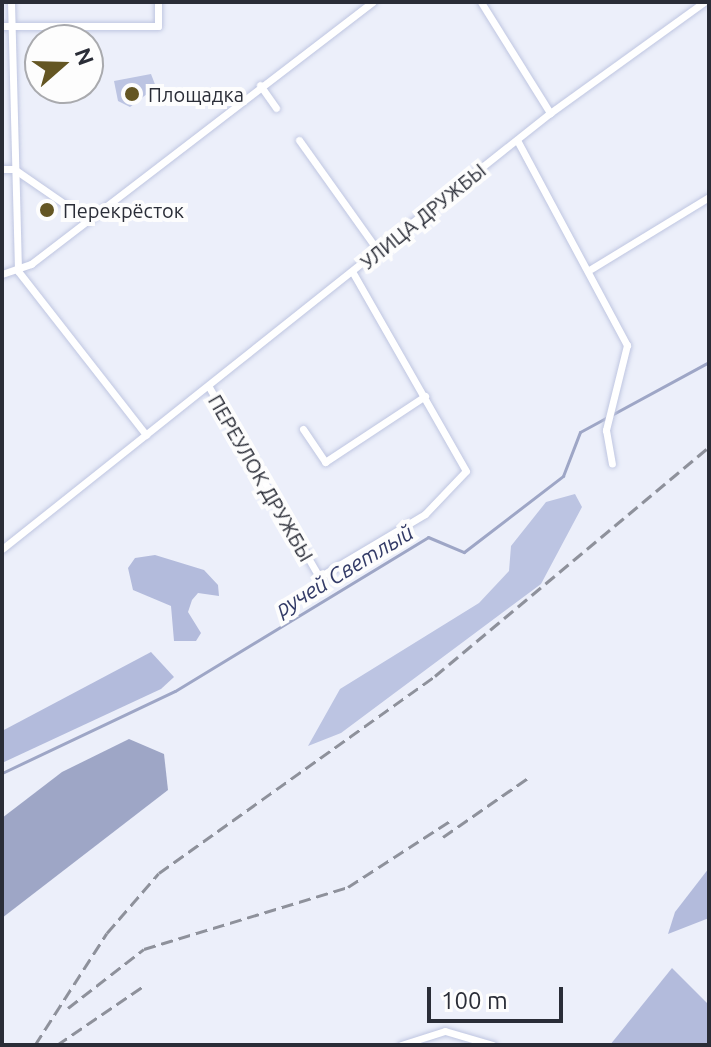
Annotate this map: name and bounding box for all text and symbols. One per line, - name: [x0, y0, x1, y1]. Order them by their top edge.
- north arrow: [24, 24, 104, 104]
- text: N: [71, 44, 100, 68]
- place label: Площадка: [148, 82, 244, 106]
- marker: Площадка: [123, 85, 141, 103]
- street label: УЛИЦА ДРУЖБЫ: [356, 158, 490, 274]
- place label: Перекрёсток: [63, 198, 184, 222]
- marker: Перекрёсток: [38, 201, 56, 219]
- street label: ПЕРЕУЛОК ДРУЖБЫ: [203, 390, 319, 566]
- water label: ручей Светлый: [270, 519, 418, 621]
- scale bar: [431, 971, 567, 1021]
- text: 100 m: [441, 987, 508, 1014]

